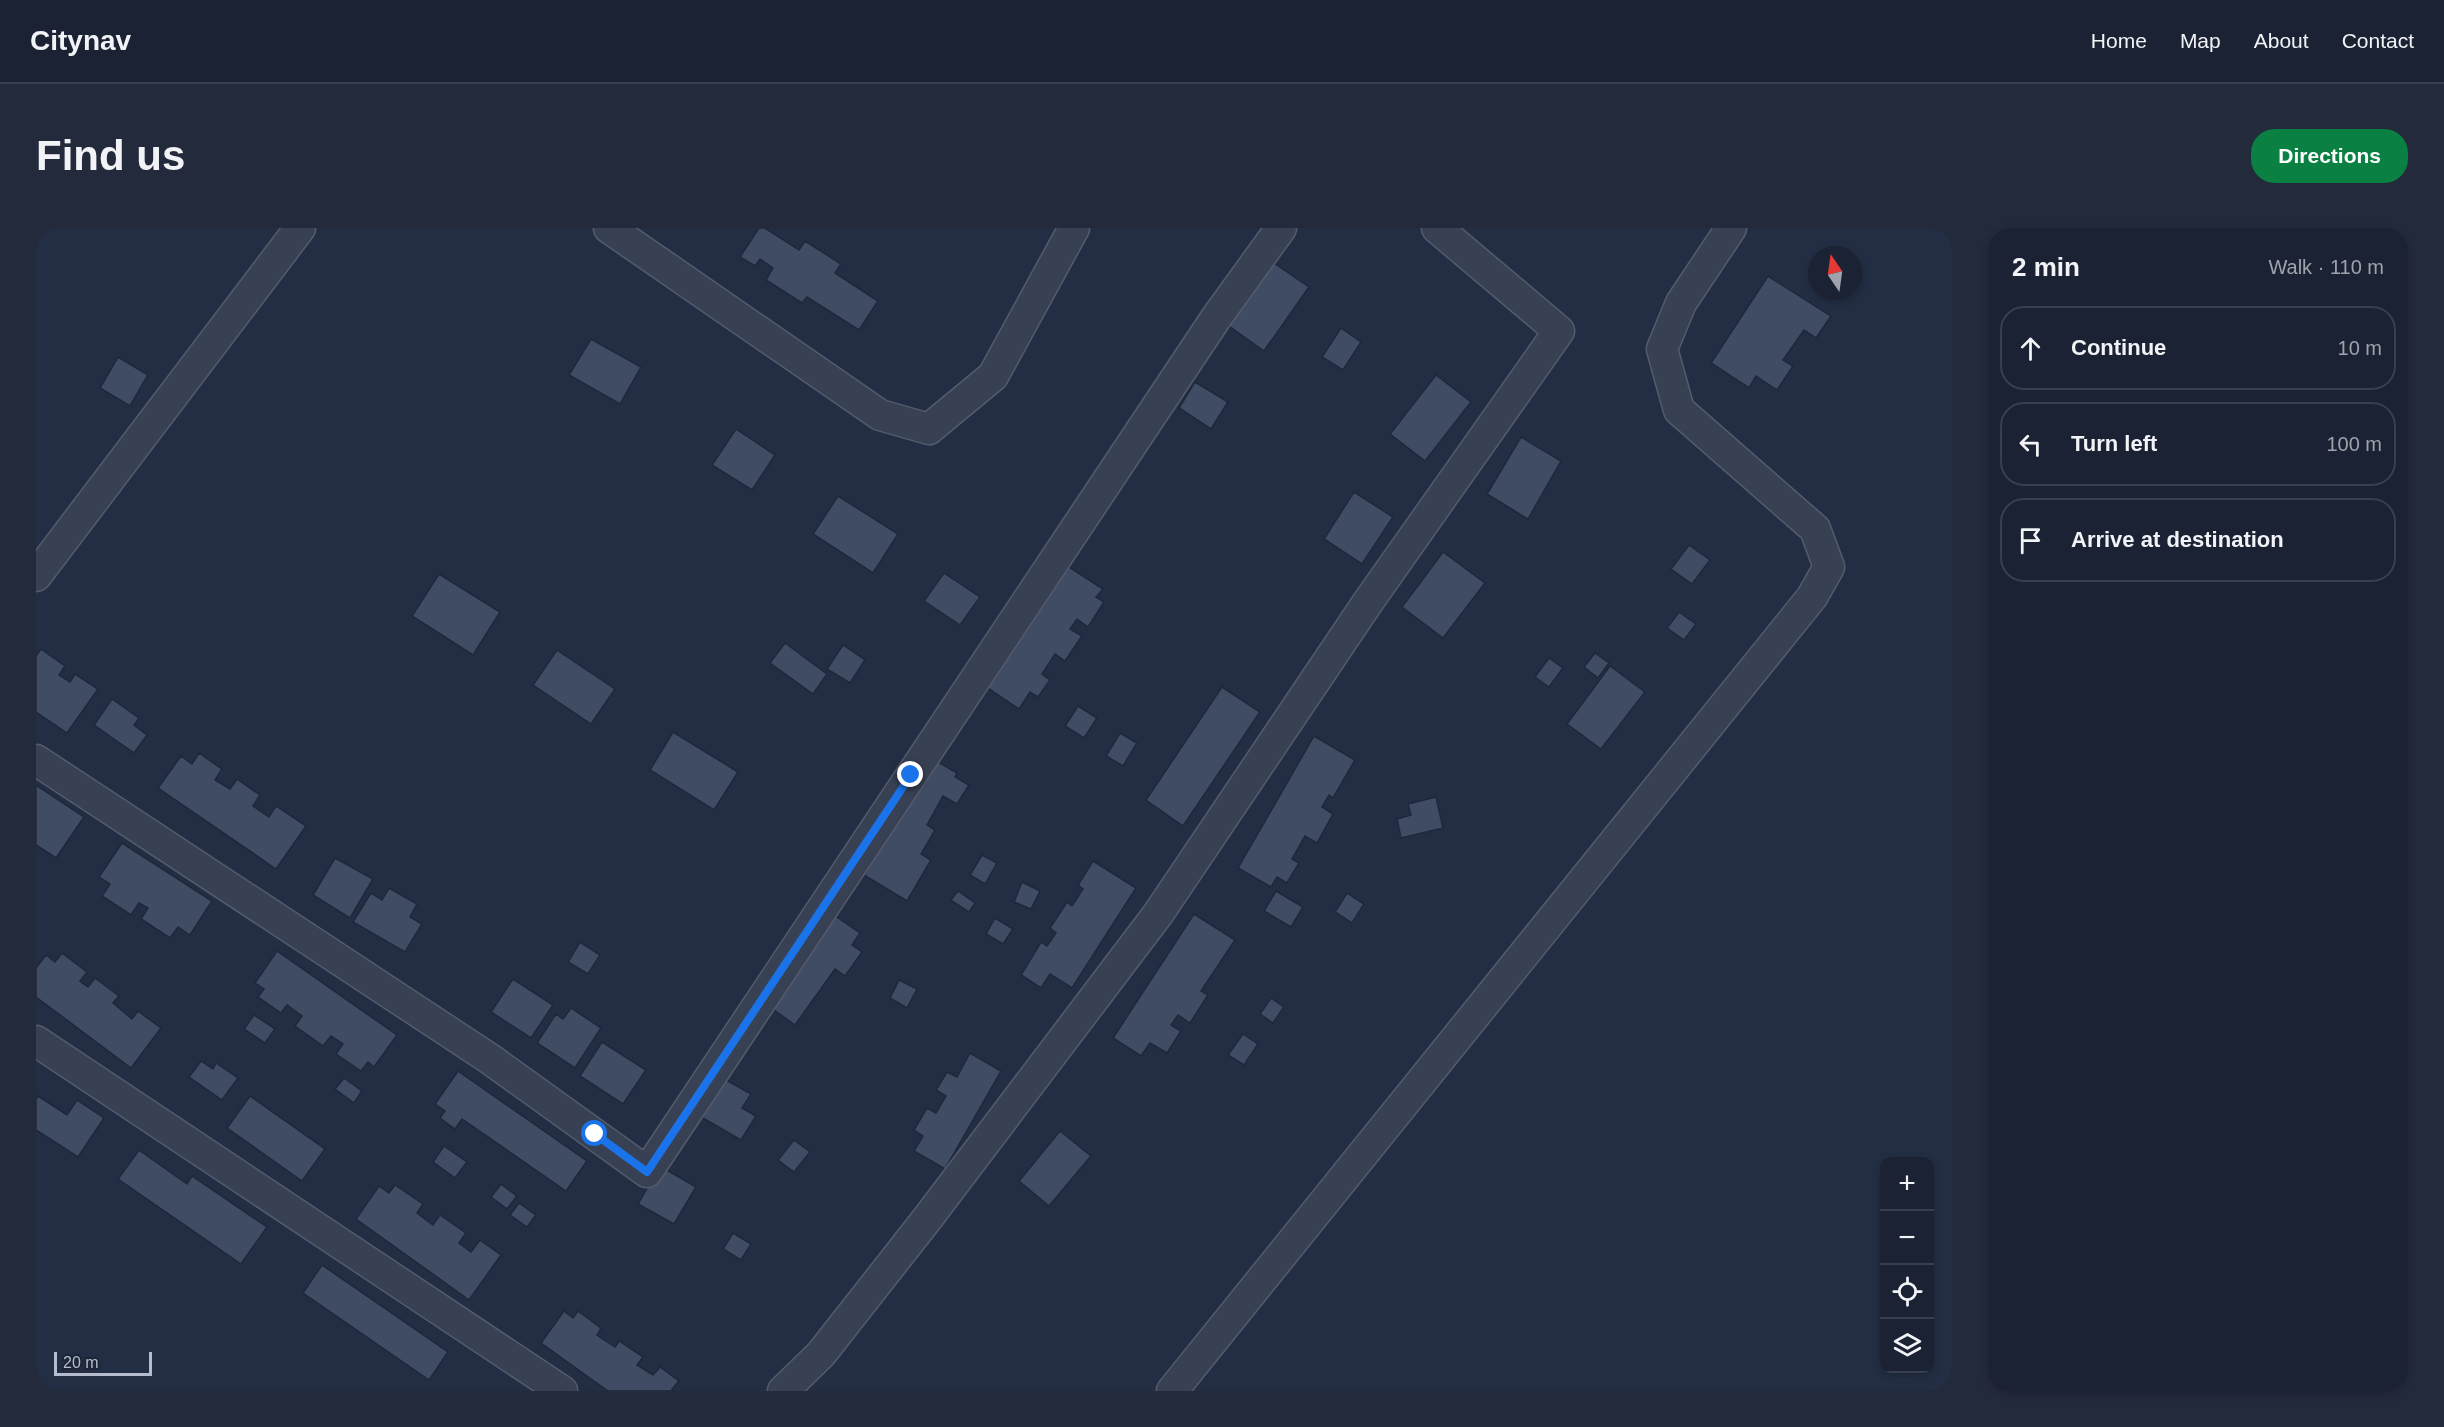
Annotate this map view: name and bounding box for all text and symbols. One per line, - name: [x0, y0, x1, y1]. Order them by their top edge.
- text: Citynav: [30, 25, 131, 56]
- text: Home: [2091, 29, 2147, 52]
- text: Map: [2180, 29, 2221, 52]
- text: About: [2254, 29, 2309, 52]
- text: Contact: [2342, 29, 2414, 52]
- button: Directions: [2251, 129, 2408, 183]
- text: Find us: [36, 132, 185, 179]
- north arrow: [1808, 246, 1862, 300]
- text: 2 min: [2012, 252, 2080, 282]
- text: Walk · 110 m: [2268, 256, 2384, 278]
- icon: ahead: [2014, 332, 2047, 365]
- text: Continue: [2071, 335, 2166, 360]
- text: 10 m: [2338, 337, 2382, 359]
- icon: left: [2014, 428, 2047, 461]
- text: Turn left: [2071, 431, 2157, 456]
- text: 100 m: [2326, 433, 2382, 455]
- icon: arrive: [2014, 524, 2047, 557]
- text: Arrive at destination: [2071, 527, 2284, 552]
- route end: [897, 761, 923, 787]
- route start: [581, 1120, 607, 1146]
- map controls: [1880, 1157, 1934, 1373]
- button: +: [1880, 1157, 1934, 1211]
- button: −: [1880, 1211, 1934, 1265]
- button: locate: [1880, 1265, 1934, 1319]
- button: layers: [1880, 1319, 1934, 1373]
- scale bar: [54, 1349, 152, 1376]
- text: 20 m: [63, 1354, 99, 1371]

